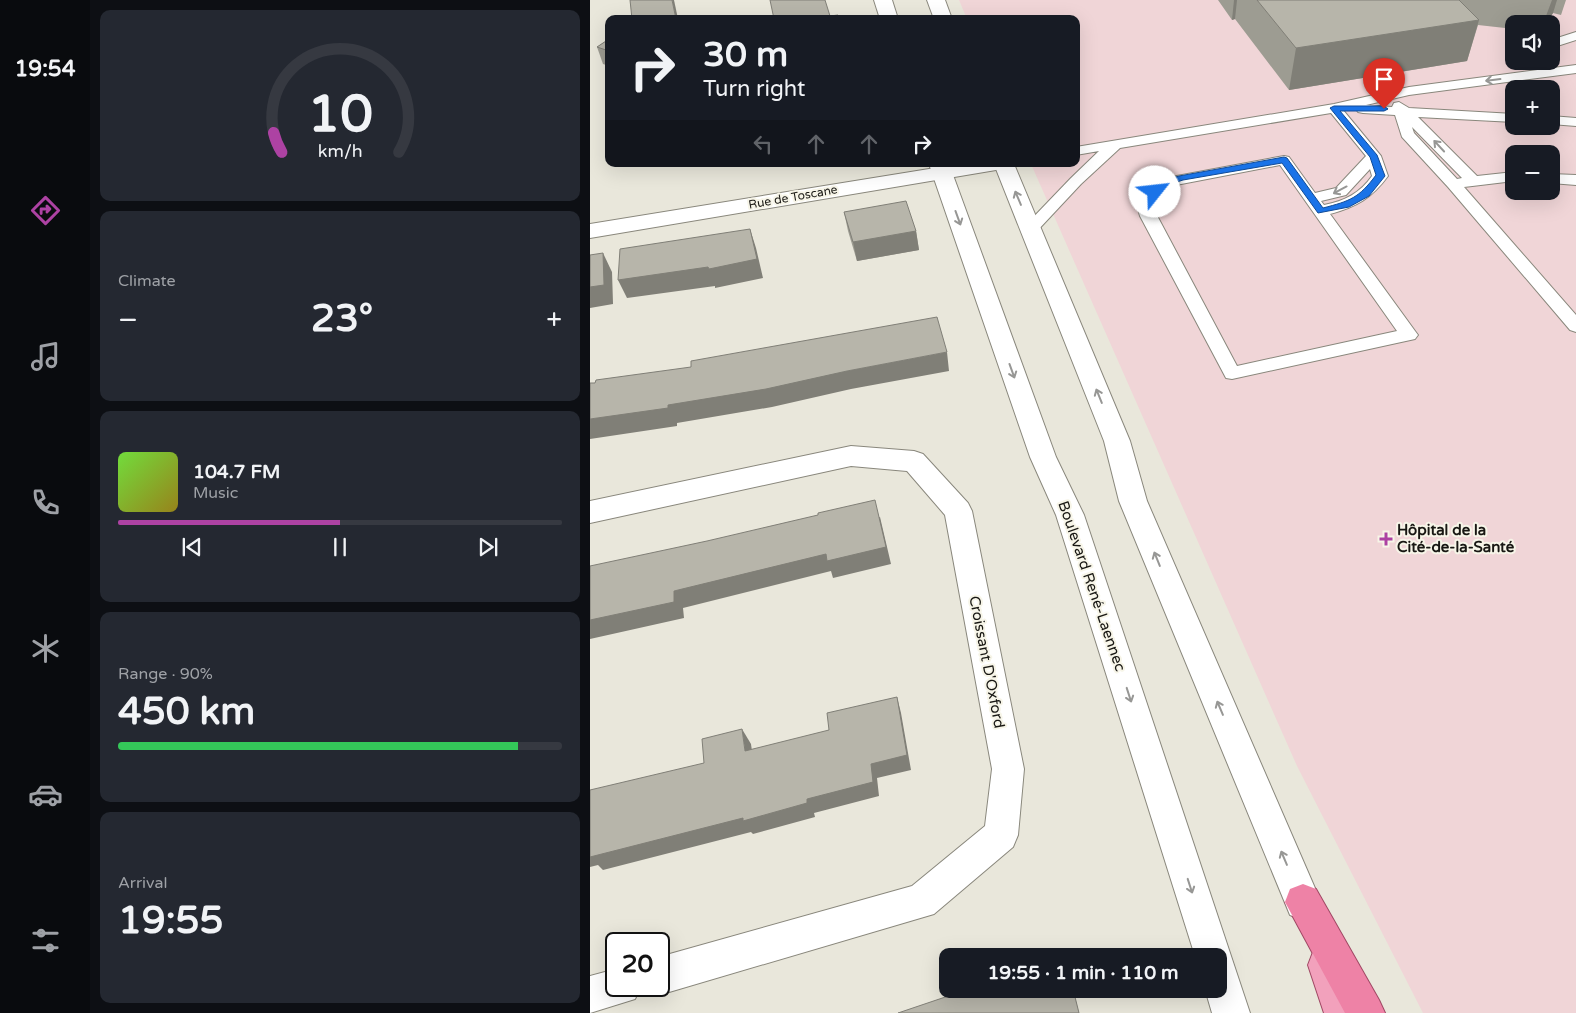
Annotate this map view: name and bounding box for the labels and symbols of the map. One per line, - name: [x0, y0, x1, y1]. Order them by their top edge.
- pin: [1363, 58, 1405, 109]
- one-way arrow: [1485, 75, 1501, 85]
- one-way arrow: [1433, 139, 1445, 152]
- position arrow: [1128, 165, 1180, 217]
- street label: Rue de Toscane: [747, 182, 839, 212]
- one-way arrow: [1333, 185, 1348, 195]
- one-way arrow: [1013, 191, 1023, 206]
- one-way arrow: [954, 210, 963, 225]
- one-way arrow: [1008, 363, 1017, 378]
- one-way arrow: [1094, 389, 1103, 404]
- street label: Boulevard René-Laennec: [1054, 498, 1130, 674]
- place label: Hôpital de la Cité-de-la-Santé: [1397, 521, 1515, 556]
- marker: Hôpital de la Cité-de-la-Santé: [1379, 532, 1393, 546]
- one-way arrow: [1151, 551, 1160, 566]
- street label: Croissant D'Oxford: [965, 594, 1009, 730]
- one-way arrow: [1125, 687, 1135, 703]
- one-way arrow: [1214, 701, 1224, 716]
- one-way arrow: [1278, 851, 1288, 866]
- one-way arrow: [1186, 878, 1195, 894]
- speed limit sign: 20: [605, 932, 670, 997]

